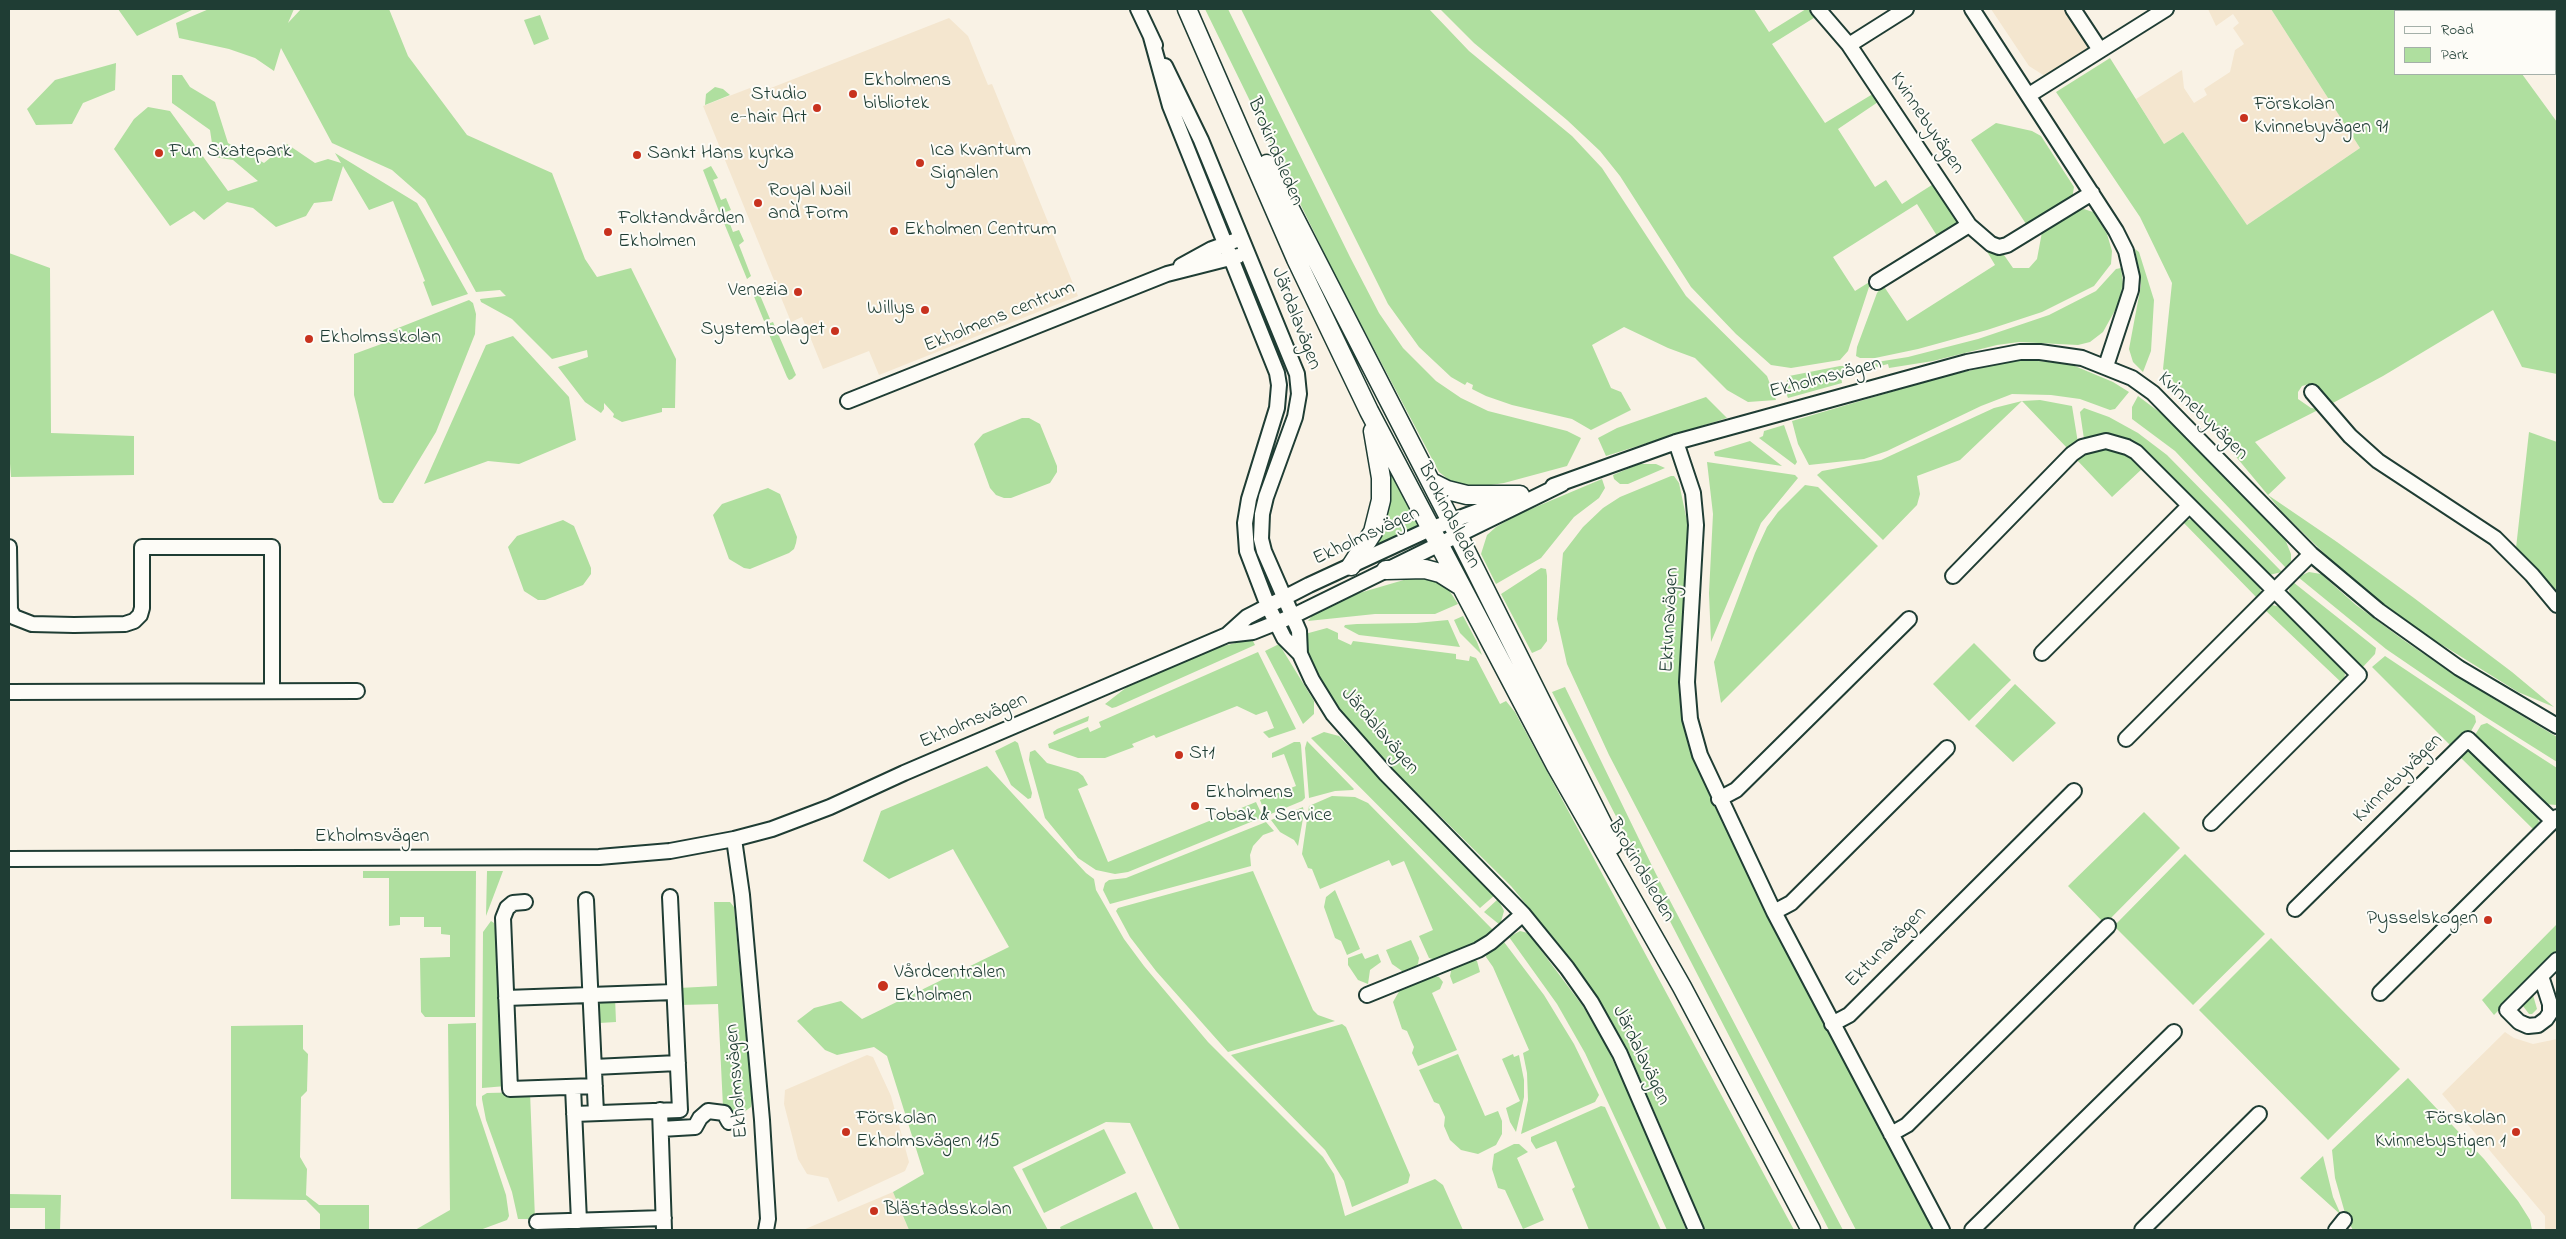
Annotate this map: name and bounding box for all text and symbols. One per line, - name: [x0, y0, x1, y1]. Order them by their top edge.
- legend: [2394, 10, 2556, 75]
- text: Road: [2441, 19, 2474, 41]
- text: Park: [2441, 44, 2468, 66]
- street label: Kvinnebyvägen: [1883, 69, 1969, 179]
- place label: Ekholmens bibliotek: [863, 70, 951, 117]
- place label: Studio e-hair Art: [730, 84, 807, 131]
- marker: Ekholmens bibliotek: [847, 88, 859, 100]
- street label: Brokindsleden: [1240, 94, 1308, 210]
- place label: Förskolan Kvinnebyvägen 91: [2254, 94, 2388, 141]
- marker: Studio e-hair Art: [811, 102, 823, 114]
- marker: Förskolan Kvinnebyvägen 91: [2238, 112, 2250, 124]
- place label: Ica Kvantum Signalen: [930, 140, 1031, 187]
- place label: Fun Skatepark: [169, 141, 292, 165]
- place label: Sankt Hans kyrka: [647, 143, 794, 167]
- marker: Fun Skatepark: [153, 147, 165, 159]
- marker: Sankt Hans kyrka: [631, 149, 643, 161]
- marker: Ica Kvantum Signalen: [914, 157, 926, 169]
- place label: Royal Nail and Form: [768, 180, 851, 227]
- marker: Royal Nail and Form: [752, 197, 764, 209]
- place label: Folktandvården Ekholmen: [618, 208, 744, 255]
- place label: Ekholmen Centrum: [904, 219, 1056, 243]
- marker: Ekholmen Centrum: [888, 225, 900, 237]
- marker: Folktandvården Ekholmen: [602, 226, 614, 238]
- street label: Järdalavägen: [1264, 264, 1326, 374]
- street label: Ekholmens centrum: [921, 277, 1079, 359]
- place label: Venezia: [728, 280, 788, 304]
- marker: Venezia: [792, 286, 804, 298]
- place label: Willys: [867, 298, 915, 322]
- marker: Willys: [919, 304, 931, 316]
- place label: Systembolaget: [700, 319, 825, 343]
- marker: Systembolaget: [829, 325, 841, 337]
- place label: Ekholmsskolan: [319, 327, 441, 351]
- marker: Ekholmsskolan: [303, 333, 315, 345]
- street label: Ekholmsvägen: [1767, 353, 1885, 405]
- street label: Kvinnebyvägen: [2152, 368, 2252, 466]
- street label: Brokindsleden: [1411, 459, 1485, 573]
- street label: Ekholmsvägen: [1310, 502, 1424, 572]
- street label: Ektunavägen: [1656, 567, 1686, 673]
- street label: Järdalavägen: [1335, 683, 1423, 781]
- street label: Ekholmsvägen: [916, 689, 1032, 755]
- street label: Kvinnebyvägen: [2349, 729, 2449, 829]
- place label: St1: [1189, 743, 1215, 767]
- marker: St1: [1173, 749, 1185, 761]
- place label: Ekholmens Tobak & Service: [1205, 782, 1332, 829]
- marker: Ekholmens Tobak & Service: [1189, 800, 1201, 812]
- street label: Brokindsleden: [1601, 815, 1679, 927]
- street label: Ekholmsvägen: [315, 826, 429, 850]
- street label: Ektunavägen: [1841, 902, 1933, 994]
- place label: Pysselskogen: [2367, 908, 2478, 932]
- marker: Pysselskogen: [2482, 914, 2494, 926]
- place label: Vårdcentralen Ekholmen: [894, 962, 1005, 1009]
- marker: Vårdcentralen Ekholmen: [876, 979, 890, 993]
- street label: Järdalavägen: [1606, 1002, 1674, 1110]
- street label: Ekholmsvägen: [721, 1023, 755, 1139]
- place label: Förskolan Ekholmsvägen 115: [856, 1108, 1000, 1155]
- place label: Förskolan Kvinnebystigen 1: [2375, 1108, 2506, 1155]
- marker: Förskolan Ekholmsvägen 115: [840, 1126, 852, 1138]
- marker: Förskolan Kvinnebystigen 1: [2510, 1126, 2522, 1138]
- place label: Blästadsskolan: [884, 1199, 1012, 1223]
- marker: Blästadsskolan: [868, 1205, 880, 1217]

